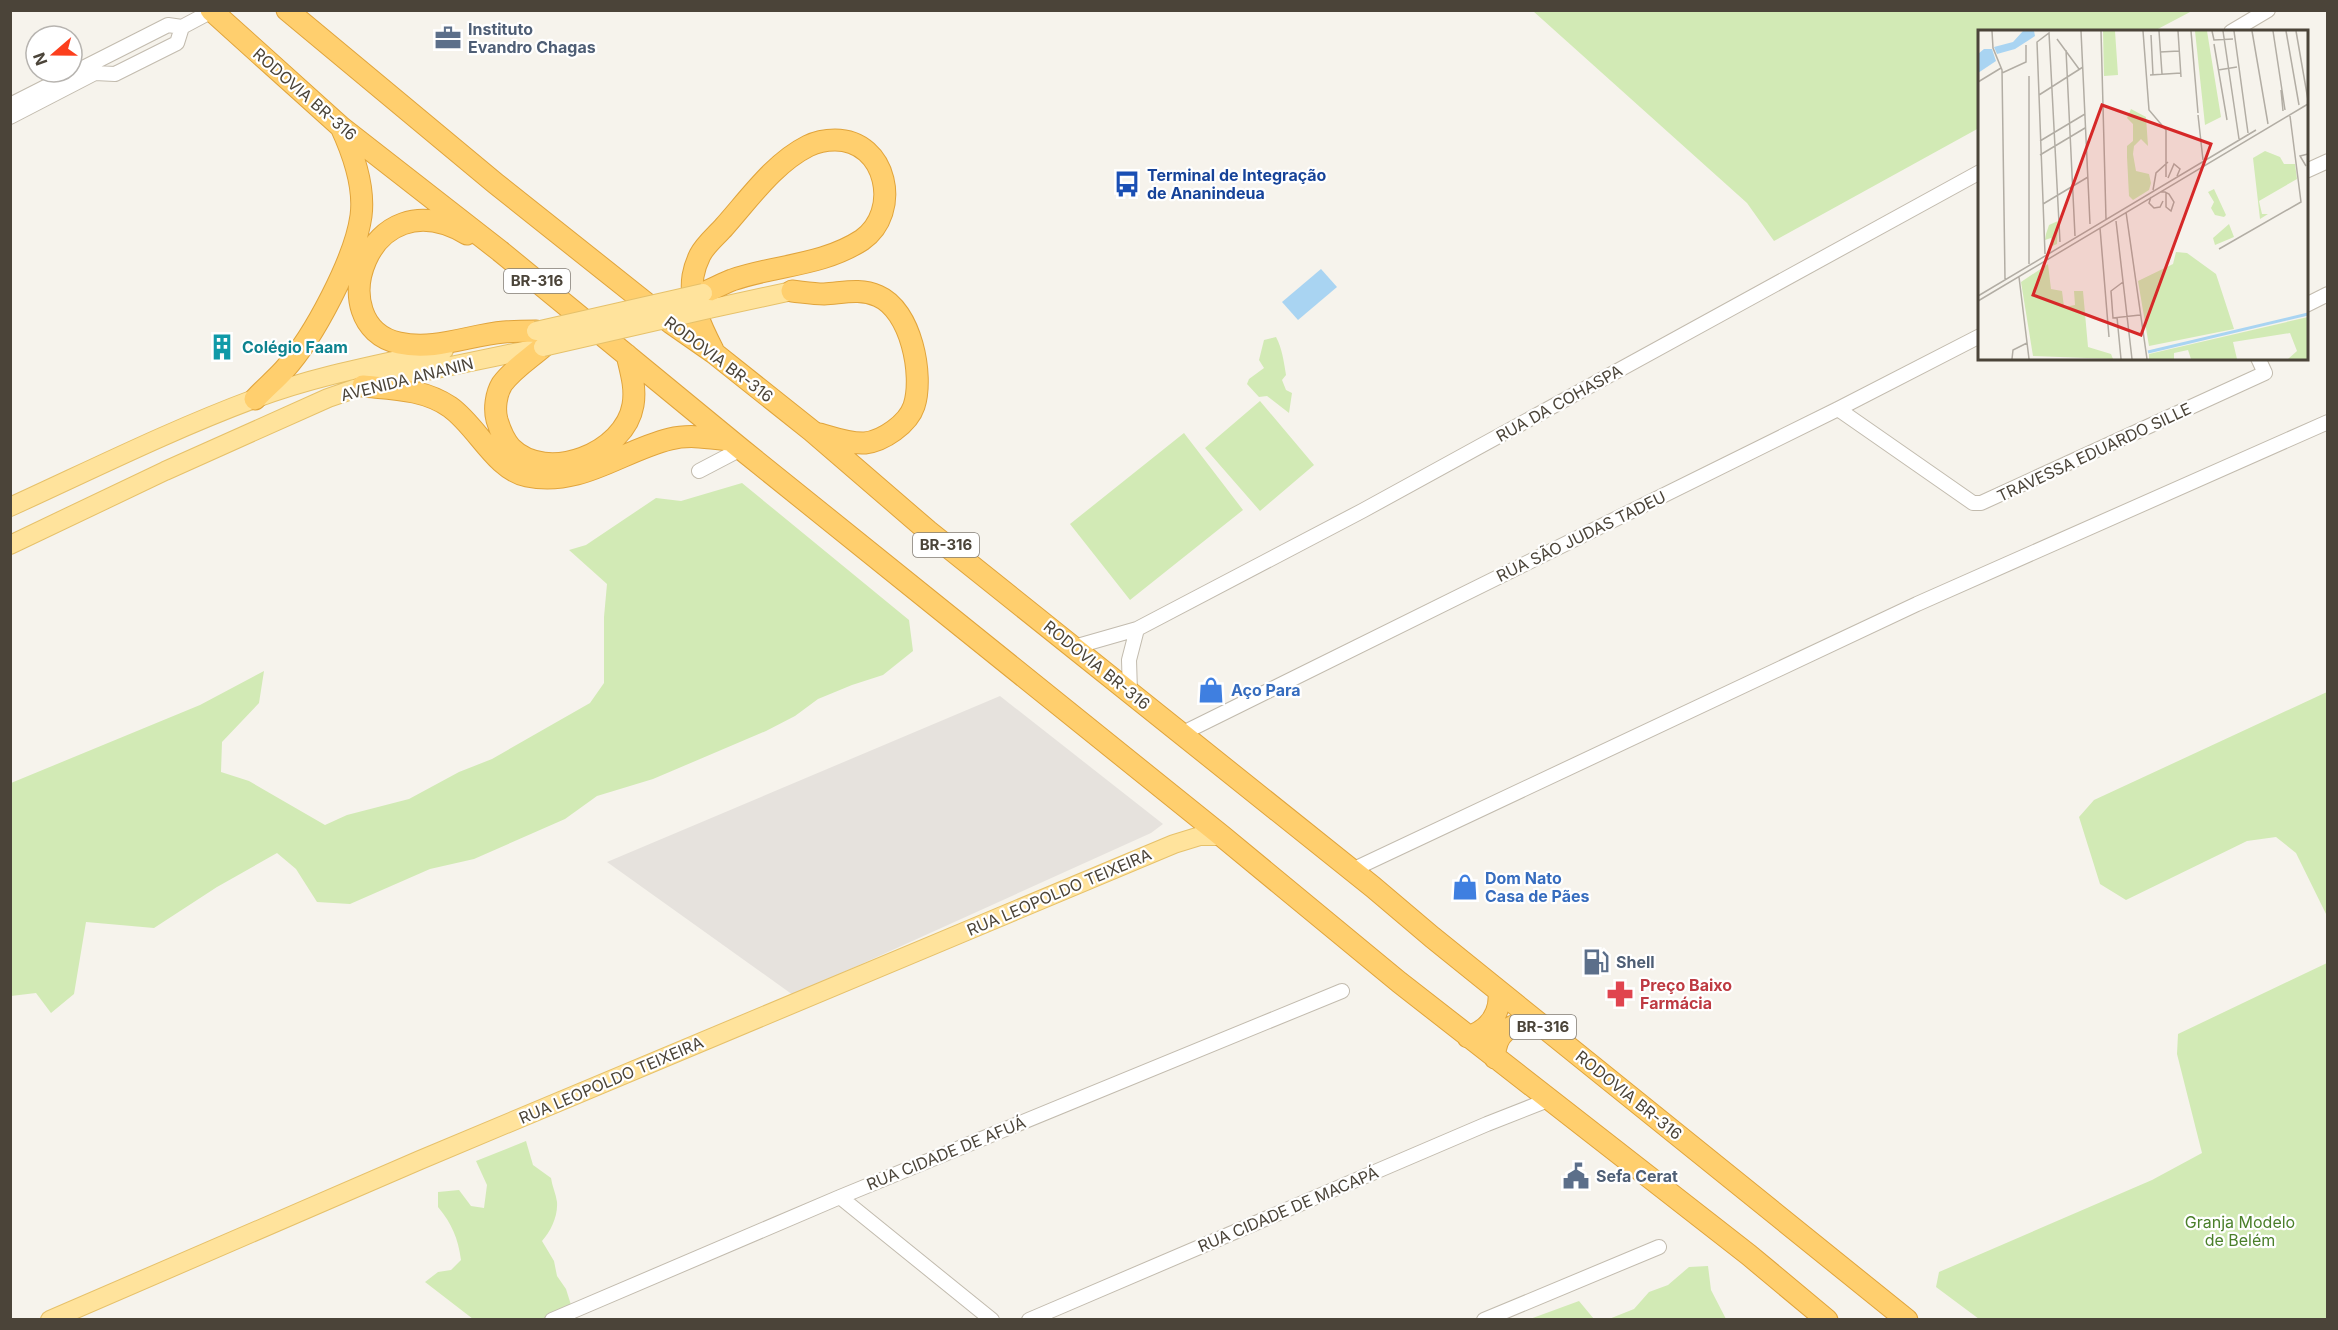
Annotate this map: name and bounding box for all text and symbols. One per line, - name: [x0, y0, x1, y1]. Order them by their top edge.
- place label: Instituto Evandro Chagas: [468, 19, 596, 57]
- office icon: Instituto Evandro Chagas: [433, 23, 463, 53]
- north arrow: [24, 24, 84, 84]
- inset map: [1978, 30, 2308, 360]
- street label: RODOVIA BR-316: [249, 44, 361, 144]
- text: N: [28, 50, 51, 68]
- place label: Terminal de Integração de Ananindeua: [1147, 165, 1327, 203]
- bus stop icon: Terminal de Integração de Ananindeua: [1112, 169, 1142, 199]
- road number: BR-316: [504, 269, 570, 293]
- street label: RODOVIA BR-316: [661, 312, 777, 406]
- building icon: Colégio Faam: [207, 332, 237, 362]
- place label: Colégio Faam: [242, 337, 348, 357]
- street label: AVENIDA ANANIN: [339, 353, 475, 405]
- street label: RUA DA COHASPA: [1492, 360, 1626, 446]
- street label: TRAVESSA EDUARDO SILLE: [1994, 398, 2194, 506]
- street label: RUA SÃO JUDAS TADEU: [1493, 486, 1669, 586]
- road number: BR-316: [913, 533, 979, 557]
- street label: RODOVIA BR-316: [1040, 616, 1154, 714]
- shop icon: Aço Para: [1196, 675, 1226, 705]
- place label: Aço Para: [1231, 680, 1301, 700]
- street label: RUA LEOPOLDO TEIXEIRA: [964, 844, 1154, 940]
- place label: Dom Nato Casa de Pães: [1485, 868, 1590, 906]
- shop icon: Dom Nato Casa de Pães: [1450, 872, 1480, 902]
- fuel station icon: Shell: [1581, 947, 1611, 977]
- place label: Shell: [1616, 952, 1655, 972]
- place label: Preço Baixo Farmácia: [1640, 975, 1732, 1013]
- pharmacy icon: Preço Baixo Farmácia: [1605, 979, 1635, 1009]
- road number: BR-316: [1510, 1015, 1576, 1039]
- street label: RUA LEOPOLDO TEIXEIRA: [516, 1032, 706, 1128]
- street label: RODOVIA BR-316: [1572, 1046, 1686, 1144]
- street label: RUA CIDADE DE AFUÁ: [863, 1112, 1029, 1194]
- public building icon: Sefa Cerat: [1561, 1161, 1591, 1191]
- street label: RUA CIDADE DE MACAPÁ: [1195, 1162, 1381, 1256]
- place label: Sefa Cerat: [1596, 1166, 1678, 1186]
- park label: Granja Modelo de Belém: [2185, 1212, 2295, 1250]

